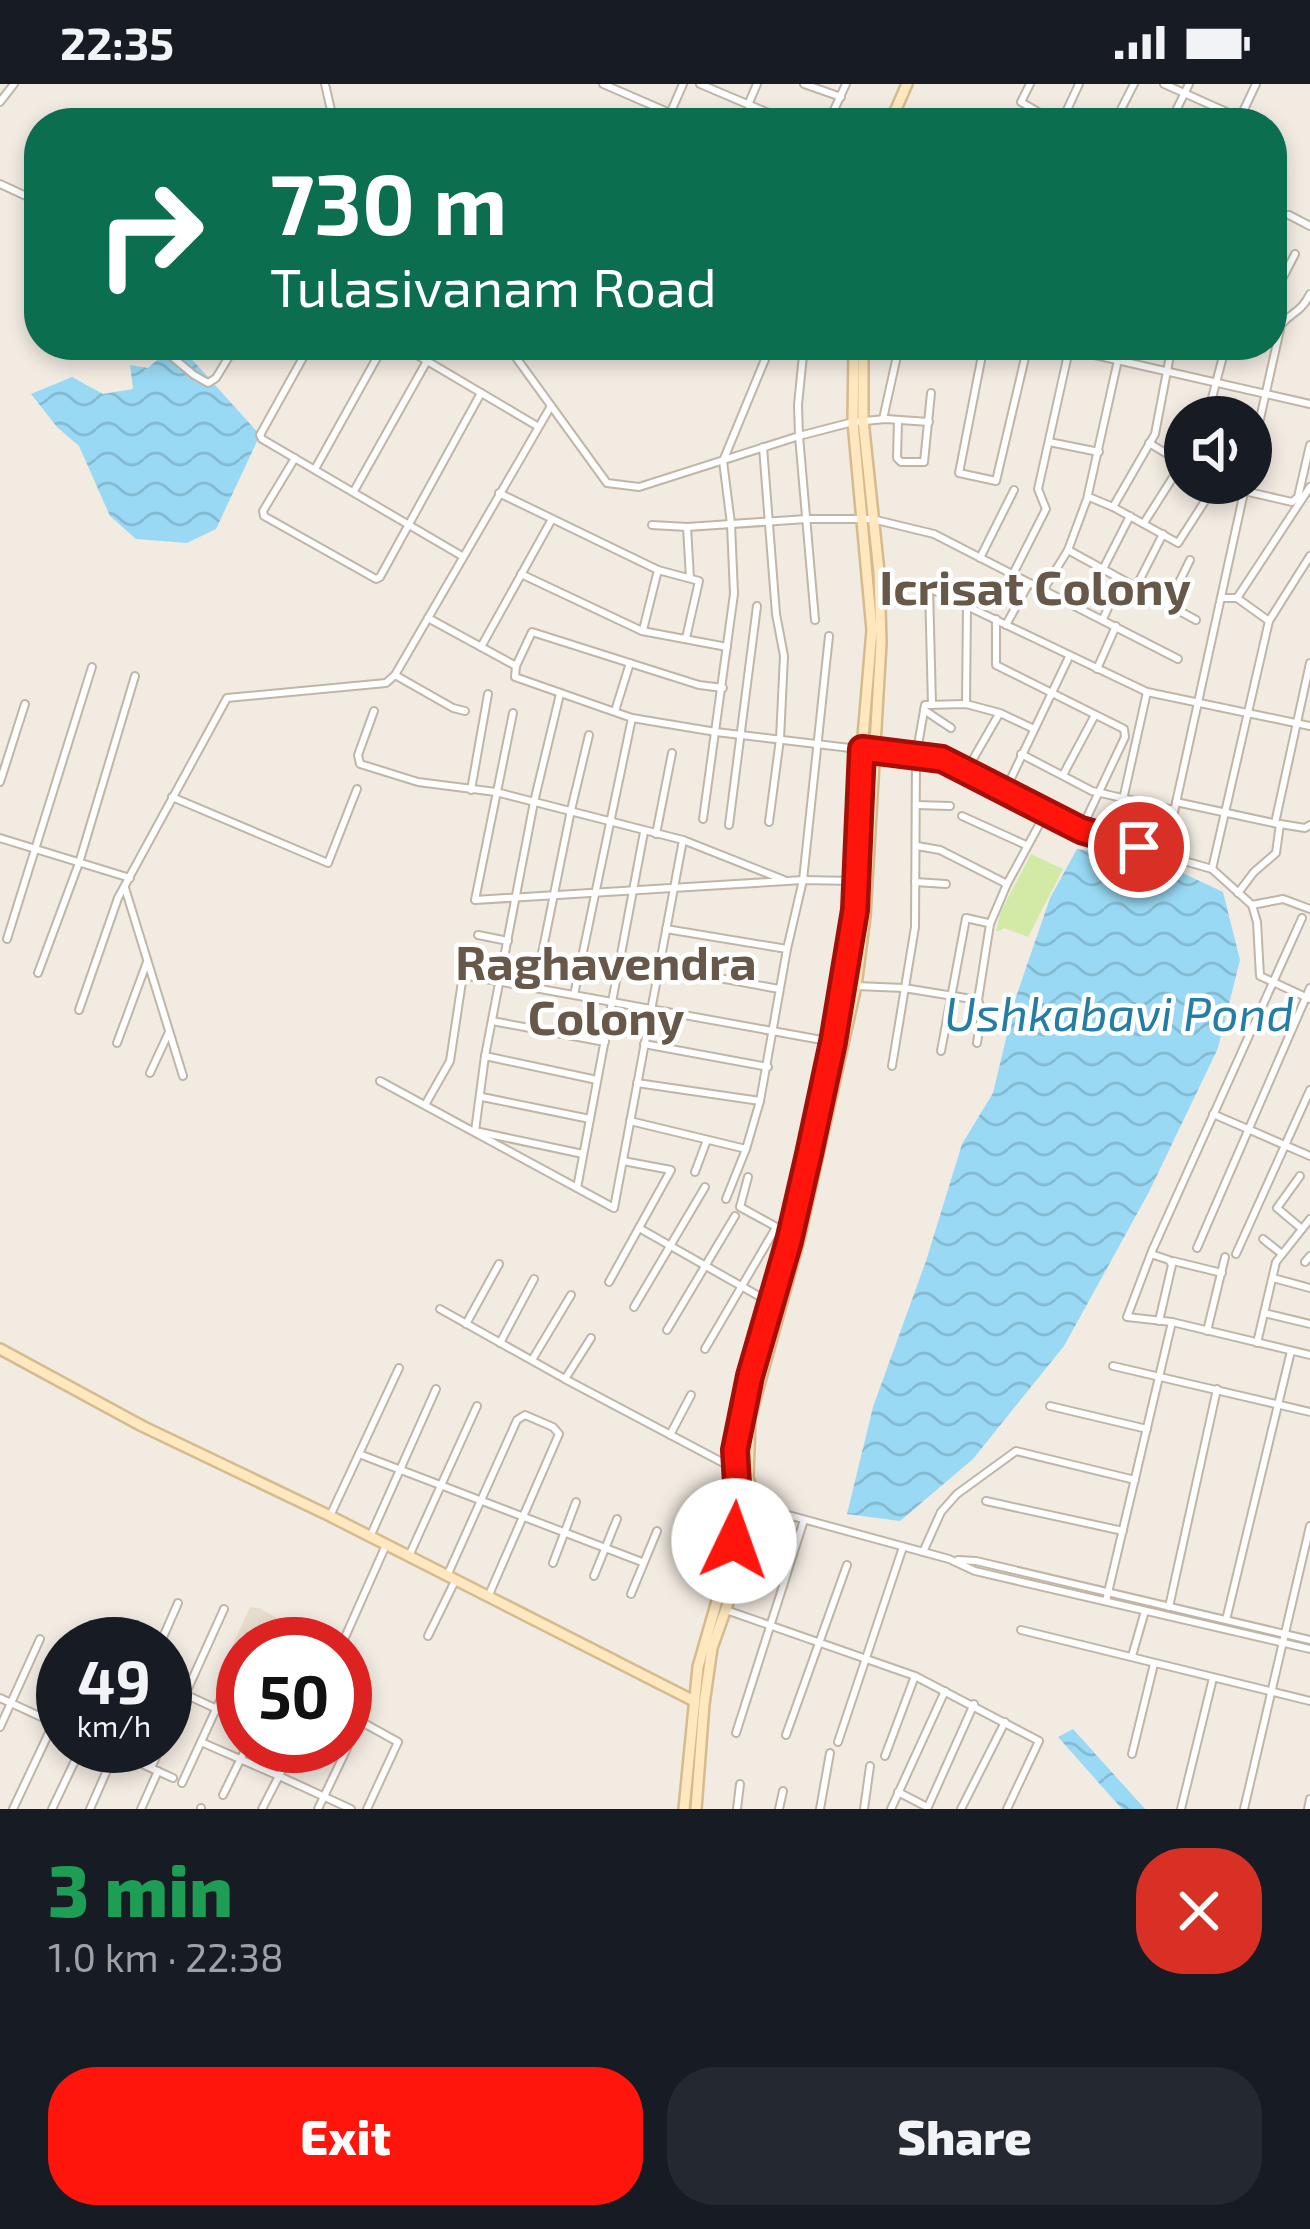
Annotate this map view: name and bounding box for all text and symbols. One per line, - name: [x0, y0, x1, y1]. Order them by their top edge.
- text: 22:35: [60, 15, 174, 69]
- text: 730 m: [270, 151, 507, 252]
- icon: right: [72, 156, 228, 312]
- text: Tulasivanam Road: [270, 253, 717, 318]
- map controls: [1164, 396, 1272, 504]
- button: sound: [1164, 396, 1272, 504]
- district label: Icrisat Colony: [879, 557, 1191, 615]
- pin: [1088, 796, 1190, 898]
- icon: arrive: [1106, 814, 1172, 880]
- district label: Raghavendra Colony: [455, 932, 757, 1045]
- water label: Ushkabavi Pond: [944, 983, 1294, 1041]
- position arrow: [671, 1478, 797, 1604]
- speed limit sign: 50: [216, 1617, 372, 1773]
- text: 49: [77, 1644, 151, 1716]
- text: km/h: [77, 1707, 151, 1743]
- text: 3 min: [48, 1845, 233, 1931]
- button: close: [1136, 1848, 1262, 1974]
- text: 1.0 km · 22:38: [48, 1933, 284, 1980]
- button: Exit: [48, 2067, 643, 2205]
- button: Share: [667, 2067, 1262, 2205]

